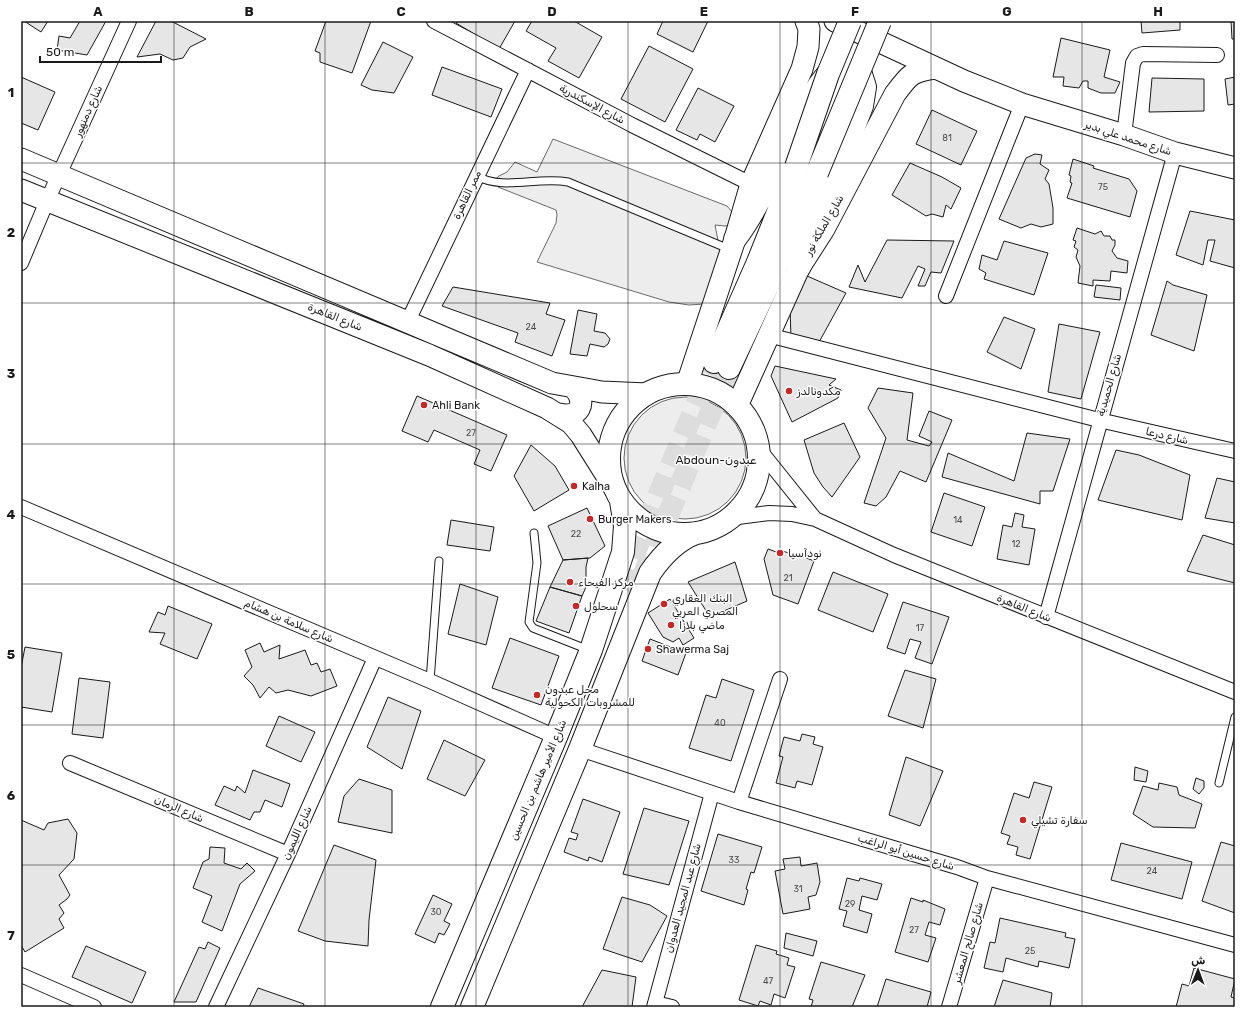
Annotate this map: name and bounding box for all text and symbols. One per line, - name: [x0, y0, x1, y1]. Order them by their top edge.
- text: A: [93, 4, 103, 19]
- text: B: [244, 4, 254, 19]
- text: C: [396, 4, 406, 19]
- text: D: [547, 4, 557, 19]
- text: E: [700, 4, 708, 19]
- text: F: [851, 4, 859, 19]
- text: G: [1002, 4, 1012, 19]
- text: H: [1153, 4, 1163, 19]
- scale bar: [40, 38, 161, 64]
- text: 50 m: [46, 45, 74, 59]
- street label: شارع الإسكندرية: [556, 81, 627, 128]
- street label: شارع دمنهور: [71, 83, 107, 140]
- text: 1: [8, 85, 14, 100]
- street label: شارع محمد علي بدير: [1081, 117, 1173, 160]
- house number: 81: [942, 133, 952, 143]
- street label: ممر القاهرة: [450, 168, 484, 222]
- house number: 75: [1098, 182, 1108, 192]
- street label: شارع الملكة نور: [801, 193, 848, 259]
- text: 2: [7, 225, 15, 240]
- street label: شارع القاهرة: [305, 300, 364, 336]
- house number: 24: [526, 322, 537, 332]
- street label: شارع الحميدية: [1094, 352, 1126, 418]
- text: 3: [7, 366, 16, 381]
- place label: مكدونالدز: [796, 385, 841, 399]
- marker: مكدونالدز: [784, 386, 794, 396]
- place label: Ahli Bank: [432, 399, 480, 412]
- marker: Ahli Bank: [419, 400, 429, 410]
- street label: شارع درعا: [1144, 425, 1190, 449]
- house number: 27: [466, 428, 476, 438]
- district label: Abdoun-عبدون: [675, 453, 757, 468]
- place label: Kalha: [582, 480, 610, 493]
- marker: Kalha: [569, 481, 579, 491]
- text: 4: [7, 507, 16, 522]
- place label: Burger Makers: [598, 513, 672, 526]
- marker: Burger Makers: [585, 514, 595, 524]
- house number: 14: [953, 515, 963, 525]
- house number: 22: [571, 529, 581, 539]
- house number: 12: [1011, 539, 1021, 549]
- place label: نودآسيا: [788, 547, 822, 561]
- marker: نودآسيا: [775, 548, 785, 558]
- house number: 21: [783, 573, 793, 583]
- place label: مركز الفيحاء: [578, 576, 634, 589]
- marker: مركز الفيحاء: [565, 577, 575, 587]
- street label: شارع القاهرة: [994, 591, 1053, 627]
- place label: البنك العقاري المصري العربي: [672, 592, 738, 620]
- street label: شارع سلامة بن هشام: [242, 596, 335, 647]
- marker: البنك العقاري المصري العربي: [659, 599, 669, 609]
- place label: سحلول: [584, 600, 618, 614]
- marker: سحلول: [571, 601, 581, 611]
- place label: ماضي بلازا: [679, 619, 725, 634]
- marker: ماضي بلازا: [666, 620, 676, 630]
- house number: 17: [916, 623, 925, 633]
- place label: Shawerma Saj: [656, 643, 729, 656]
- marker: Shawerma Saj: [643, 644, 653, 654]
- text: 5: [7, 647, 15, 662]
- place label: محل عبدون للمشروبات الكحولية: [545, 683, 635, 710]
- marker: محل عبدون للمشروبات الكحولية: [532, 690, 542, 700]
- street label: شارع الأمير هاشم بن الحسين: [507, 718, 571, 843]
- house number: 40: [714, 718, 726, 728]
- text: 6: [7, 788, 16, 803]
- street label: شارع الرمان: [152, 793, 206, 827]
- street label: شارع الليمون: [279, 804, 316, 863]
- place label: سفارة تشيلي: [1031, 814, 1088, 829]
- marker: سفارة تشيلي: [1018, 815, 1028, 825]
- street label: شارع حسين أبو الراغب: [855, 831, 956, 875]
- street label: شارع عبد المجيد العدوان: [662, 842, 706, 955]
- house number: 33: [729, 855, 739, 865]
- house number: 24: [1147, 866, 1158, 876]
- house number: 31: [793, 884, 803, 894]
- house number: 29: [845, 899, 855, 909]
- street label: شارع صالح المعشر: [950, 901, 988, 987]
- house number: 30: [430, 907, 442, 917]
- house number: 27: [909, 925, 919, 935]
- text: 7: [7, 928, 15, 943]
- house number: 25: [1025, 946, 1035, 956]
- north arrow: [1178, 950, 1218, 990]
- text: ش: [1191, 954, 1205, 967]
- house number: 47: [763, 976, 773, 986]

